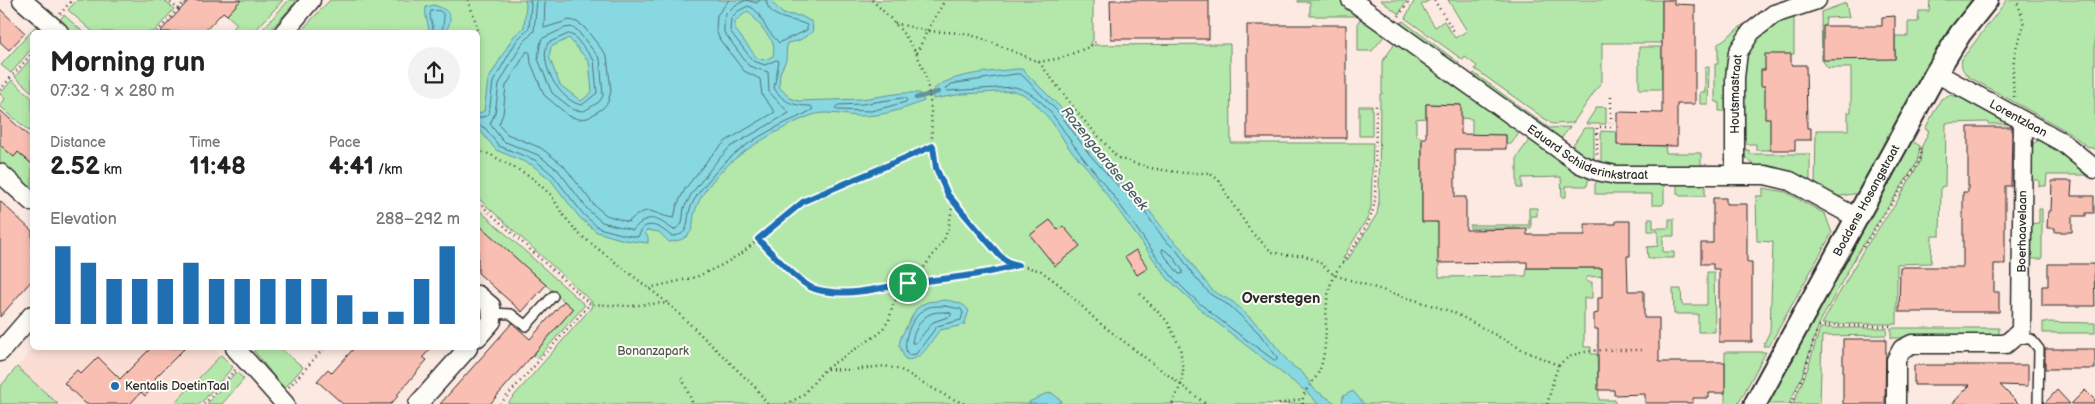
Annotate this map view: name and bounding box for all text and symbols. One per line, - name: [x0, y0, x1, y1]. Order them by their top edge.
- text: Morning run: [50, 46, 205, 79]
- button: share: [408, 47, 460, 99]
- street label: Houtsmastraat: [1728, 53, 1746, 134]
- text: 07:32 · 9 × 280 m: [50, 82, 174, 101]
- street label: Lorentzlaan: [1987, 97, 2050, 141]
- water label: Rozengaardse Beek: [1058, 103, 1152, 215]
- street label: Eduard Schilderinkstraat: [1524, 122, 1648, 183]
- text: Distance: [50, 134, 106, 151]
- text: Time: [189, 134, 220, 151]
- text: Pace: [329, 134, 361, 151]
- street label: Boddens Hosangstraat: [1830, 142, 1903, 259]
- text: 2.52: [50, 151, 100, 182]
- text: 11:48: [189, 151, 246, 182]
- text: 4:41: [329, 151, 374, 182]
- text: km: [100, 161, 122, 178]
- text: /km: [374, 161, 403, 178]
- street label: Boerhaavelaan: [2015, 190, 2030, 273]
- text: Elevation: [50, 210, 117, 229]
- text: 288–292 m: [376, 210, 460, 229]
- pin: [887, 262, 929, 304]
- icon: arrive: [894, 269, 922, 297]
- district label: Overstegen: [1242, 289, 1320, 308]
- park label: Bonanzapark: [617, 344, 689, 359]
- place label: Kentalis DoetinTaal: [125, 379, 229, 394]
- marker: Kentalis DoetinTaal: [109, 380, 121, 392]

